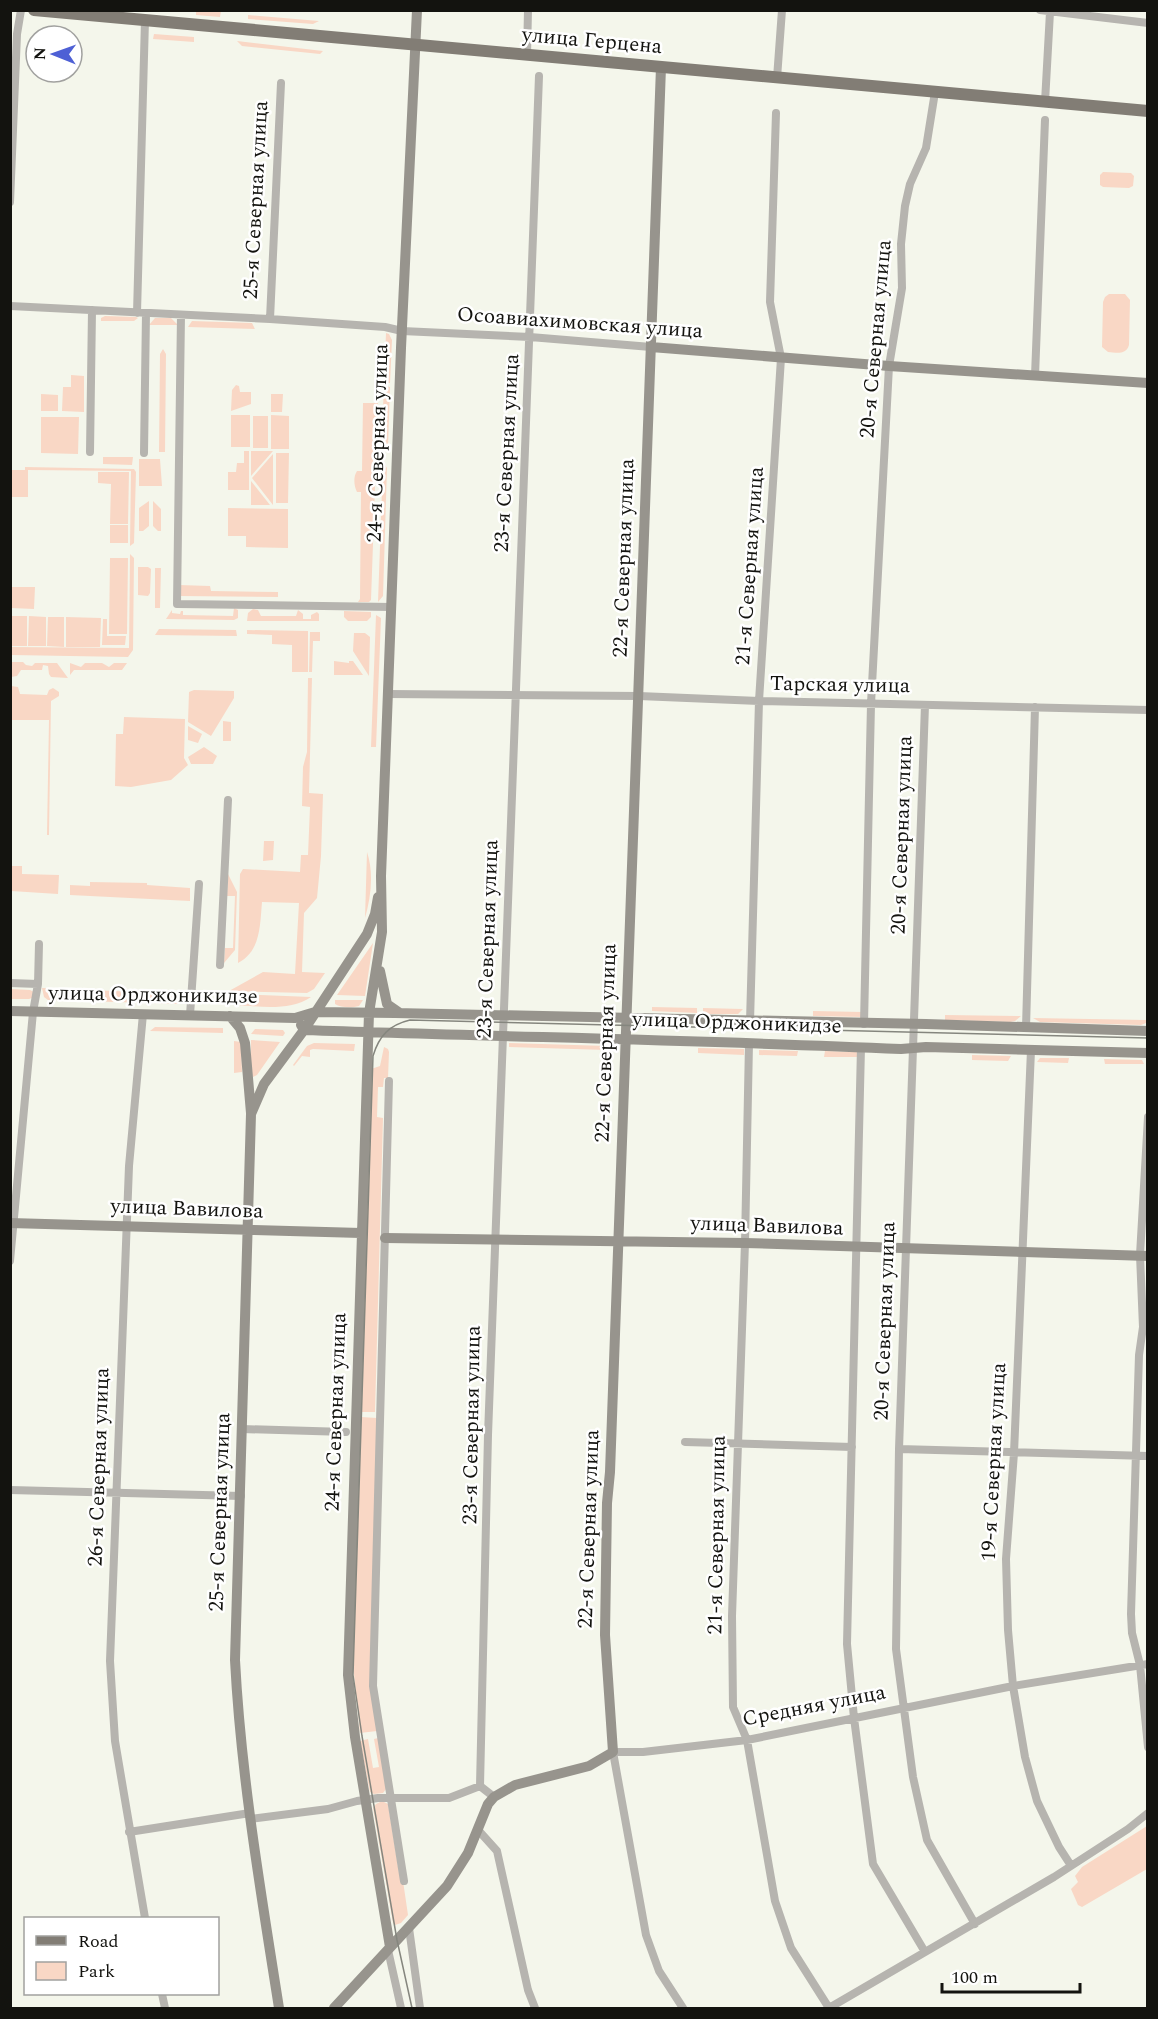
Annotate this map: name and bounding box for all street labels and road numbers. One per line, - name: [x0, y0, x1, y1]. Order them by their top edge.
- street label: улица Герцена: [520, 19, 664, 63]
- street label: 25-я Северная улица: [235, 99, 277, 300]
- street label: 20-я Северная улица: [851, 238, 901, 440]
- street label: Осоавиахимовская улица: [456, 298, 705, 348]
- street label: 24-я Северная улица: [359, 342, 397, 543]
- street label: 23-я Северная улица: [486, 352, 528, 553]
- street label: 22-я Северная улица: [605, 457, 643, 658]
- street label: 21-я Северная улица: [727, 465, 773, 666]
- street label: Тарская улица: [770, 668, 911, 702]
- street label: 20-я Северная улица: [883, 734, 921, 935]
- street label: 23-я Северная улица: [469, 838, 507, 1039]
- street label: 22-я Северная улица: [587, 942, 625, 1143]
- street label: улица Орджоникидзе: [47, 977, 258, 1013]
- street label: улица Орджоникидзе: [631, 1003, 842, 1043]
- street label: улица Вавилова: [109, 1190, 265, 1228]
- street label: улица Вавилова: [689, 1207, 845, 1245]
- street label: 20-я Северная улица: [866, 1220, 904, 1421]
- street label: 24-я Северная улица: [317, 1311, 355, 1512]
- street label: 23-я Северная улица: [454, 1324, 490, 1525]
- street label: 19-я Северная улица: [973, 1361, 1015, 1562]
- street label: 26-я Северная улица: [80, 1366, 118, 1567]
- street label: 25-я Северная улица: [201, 1411, 239, 1612]
- street label: 22-я Северная улица: [570, 1428, 608, 1629]
- street label: 21-я Северная улица: [699, 1434, 735, 1635]
- street label: Средняя улица: [740, 1676, 889, 1736]

